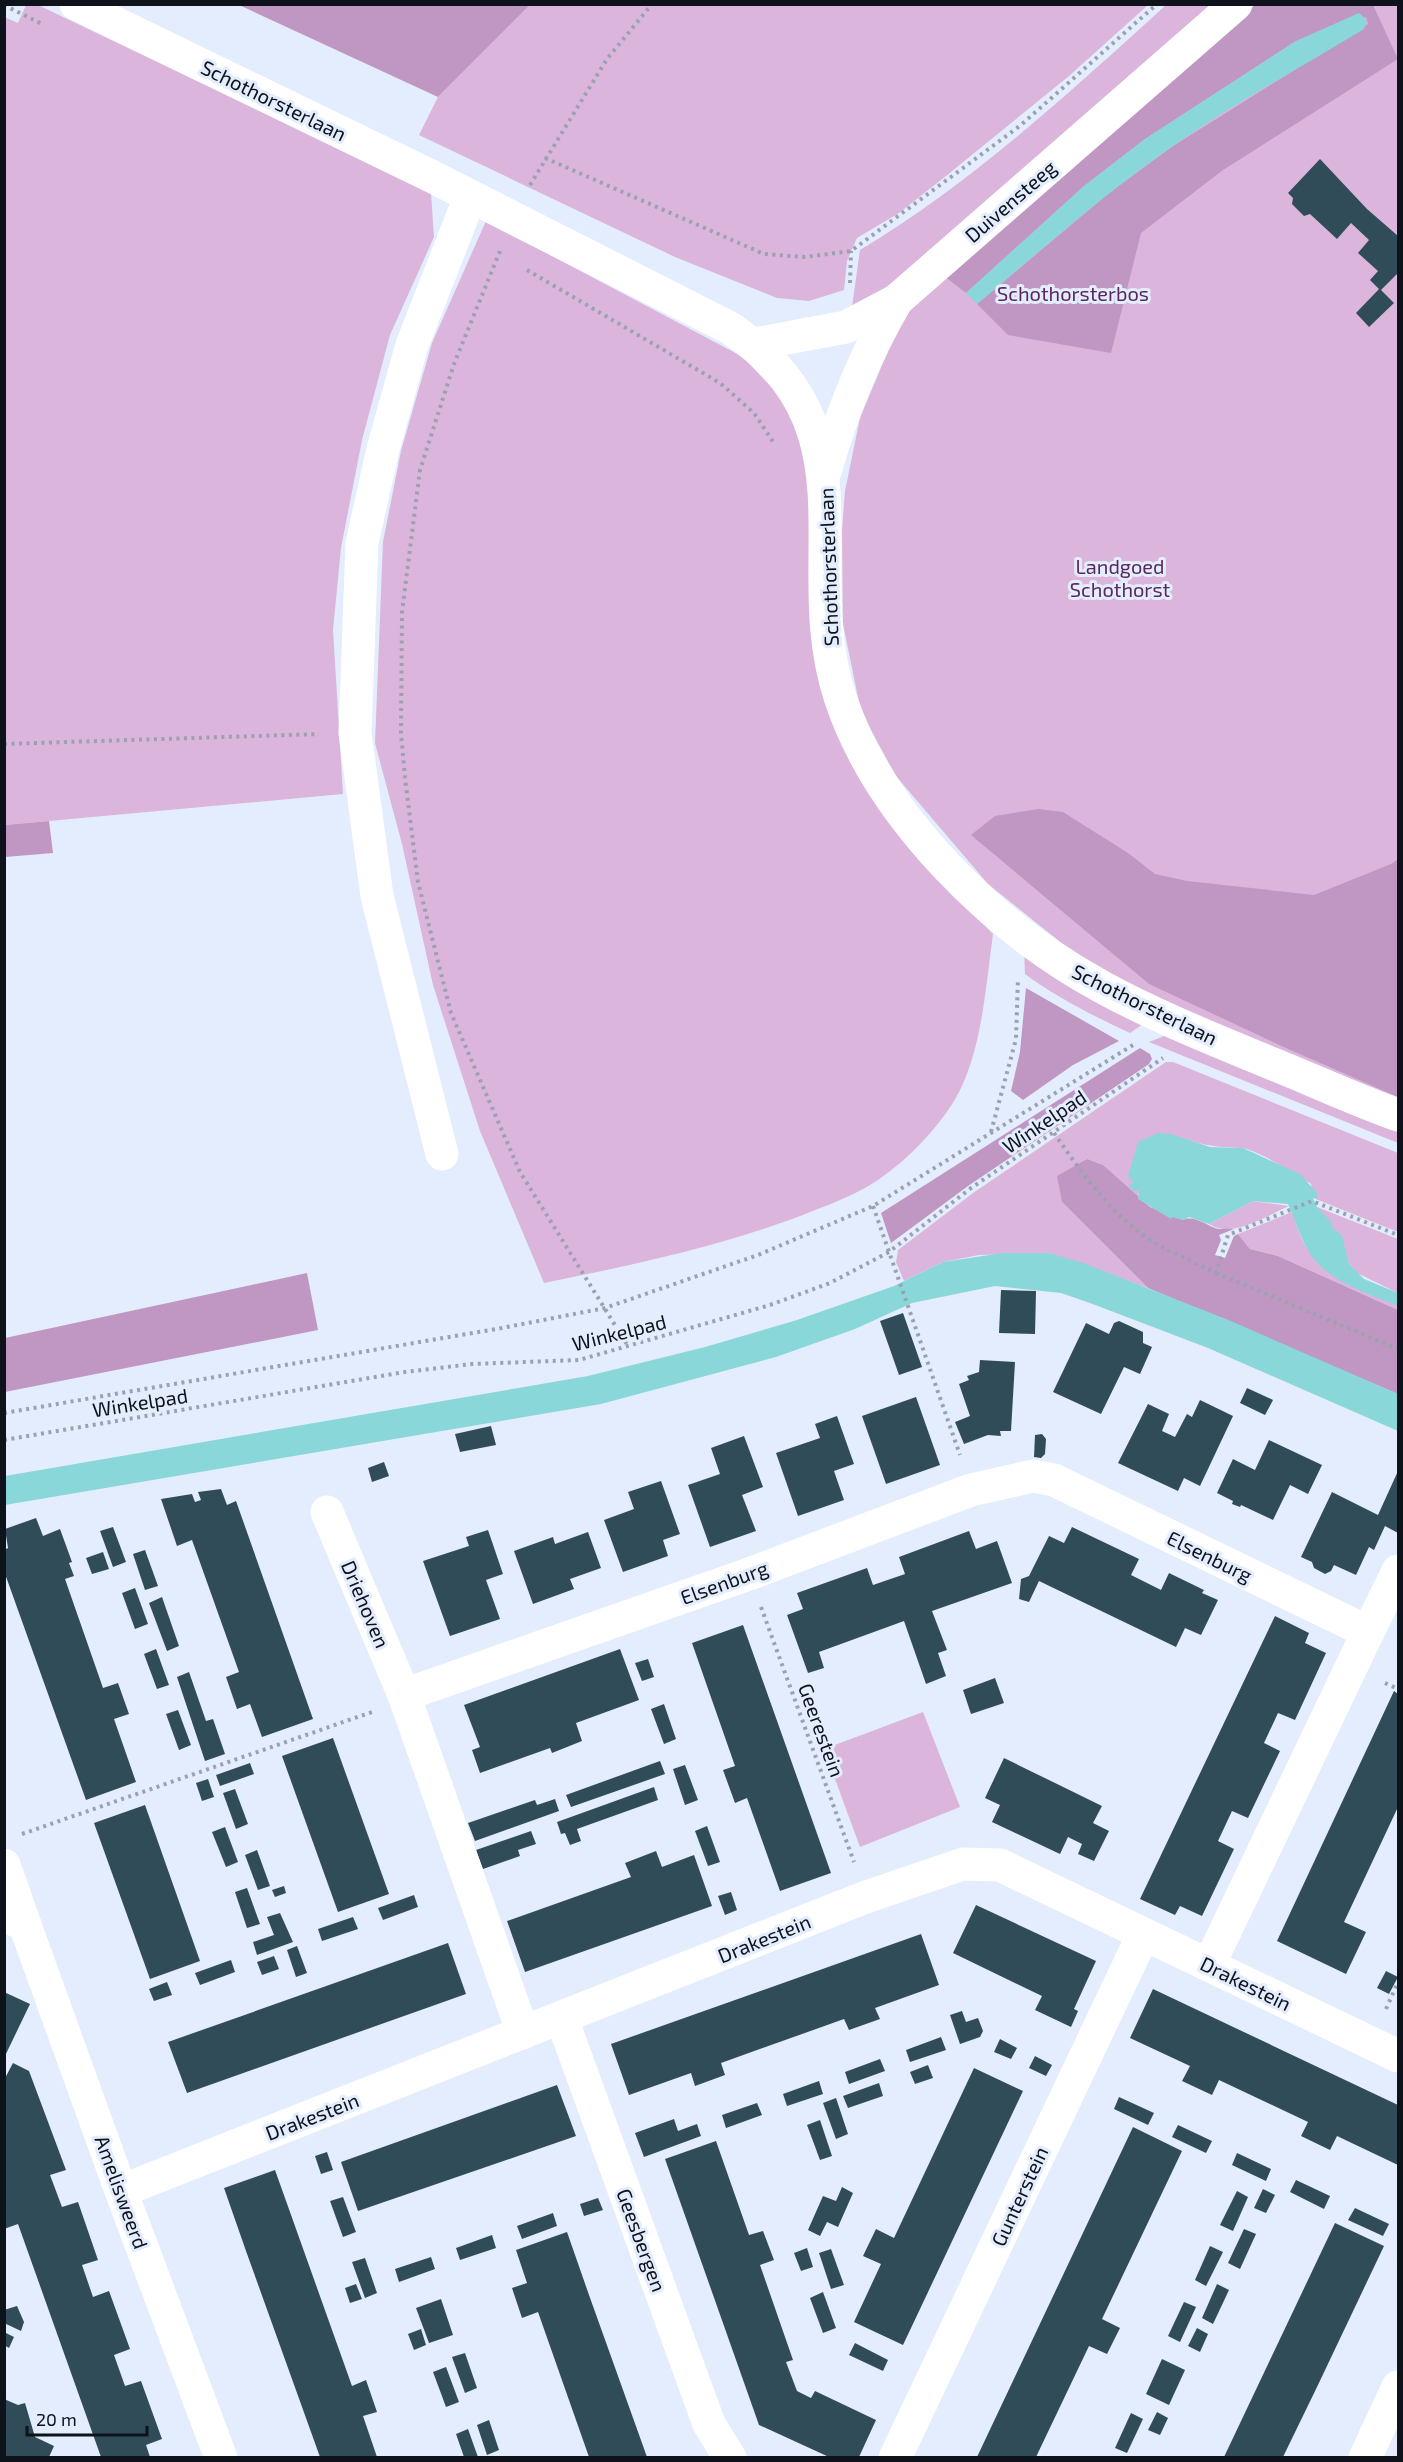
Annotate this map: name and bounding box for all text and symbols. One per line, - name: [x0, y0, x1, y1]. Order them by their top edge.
- street label: Schothorsterlaan: [197, 54, 351, 146]
- street label: Duivensteeg: [960, 155, 1060, 247]
- park label: Schothorsterbos: [997, 281, 1149, 305]
- street label: Schothorsterlaan: [813, 487, 843, 647]
- park label: Landgoed Schothorst: [1070, 554, 1171, 601]
- street label: Schothorsterlaan: [1068, 958, 1222, 1050]
- street label: Winkelpad: [997, 1084, 1091, 1158]
- street label: Winkelpad: [569, 1309, 669, 1355]
- street label: Winkelpad: [91, 1383, 189, 1421]
- street label: Elsenburg: [1164, 1525, 1256, 1587]
- street label: Elsenburg: [677, 1555, 771, 1609]
- street label: Driehoven: [337, 1557, 395, 1651]
- street label: Geerestein: [794, 1680, 850, 1780]
- street label: Drakestein: [714, 1909, 814, 1967]
- street label: Drakestein: [1197, 1951, 1295, 2015]
- street label: Drakestein: [262, 2087, 362, 2145]
- street label: Amelisweerd: [90, 2132, 154, 2252]
- street label: Gunterstein: [986, 2142, 1052, 2250]
- street label: Geesbergen: [612, 2185, 672, 2295]
- scale bar: [27, 2399, 147, 2437]
- text: 20 m: [36, 2408, 77, 2430]

